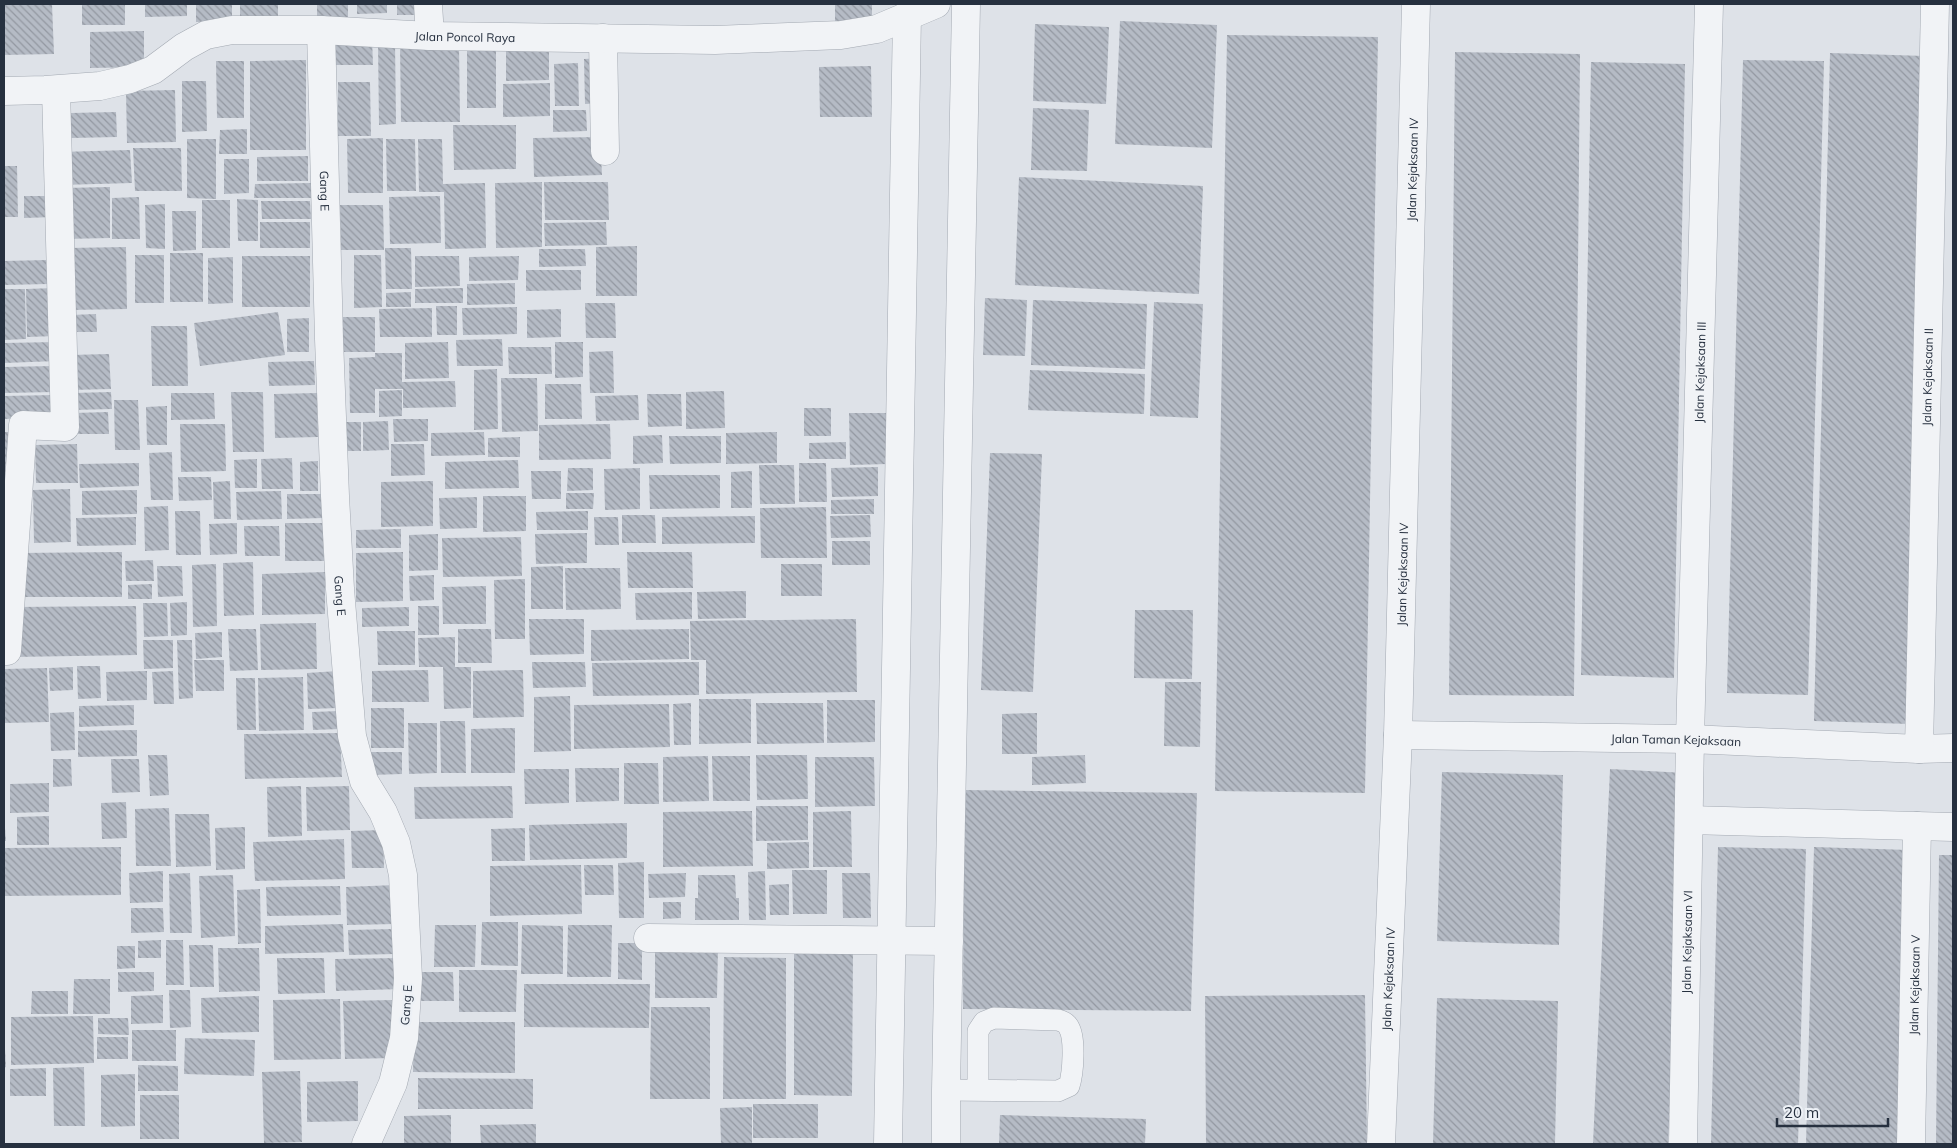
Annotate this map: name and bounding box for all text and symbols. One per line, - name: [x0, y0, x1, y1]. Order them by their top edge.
- street label: Jalan Poncol Raya: [414, 28, 515, 45]
- street label: Jalan Kejaksaan IV: [1403, 117, 1421, 221]
- street label: Gang E: [317, 171, 333, 211]
- street label: Jalan Kejaksaan III: [1691, 321, 1708, 423]
- street label: Jalan Kejaksaan II: [1918, 328, 1936, 426]
- street label: Jalan Kejaksaan IV: [1393, 522, 1411, 626]
- street label: Gang E: [332, 575, 350, 616]
- street label: Jalan Taman Kejaksaan: [1611, 730, 1741, 749]
- street label: Jalan Kejaksaan VI: [1678, 890, 1695, 994]
- street label: Jalan Kejaksaan IV: [1378, 926, 1398, 1031]
- street label: Jalan Kejaksaan V: [1906, 934, 1922, 1035]
- street label: Gang E: [397, 984, 415, 1026]
- scale bar: [1777, 1096, 1888, 1128]
- text: 20 m: [1784, 1103, 1819, 1122]

